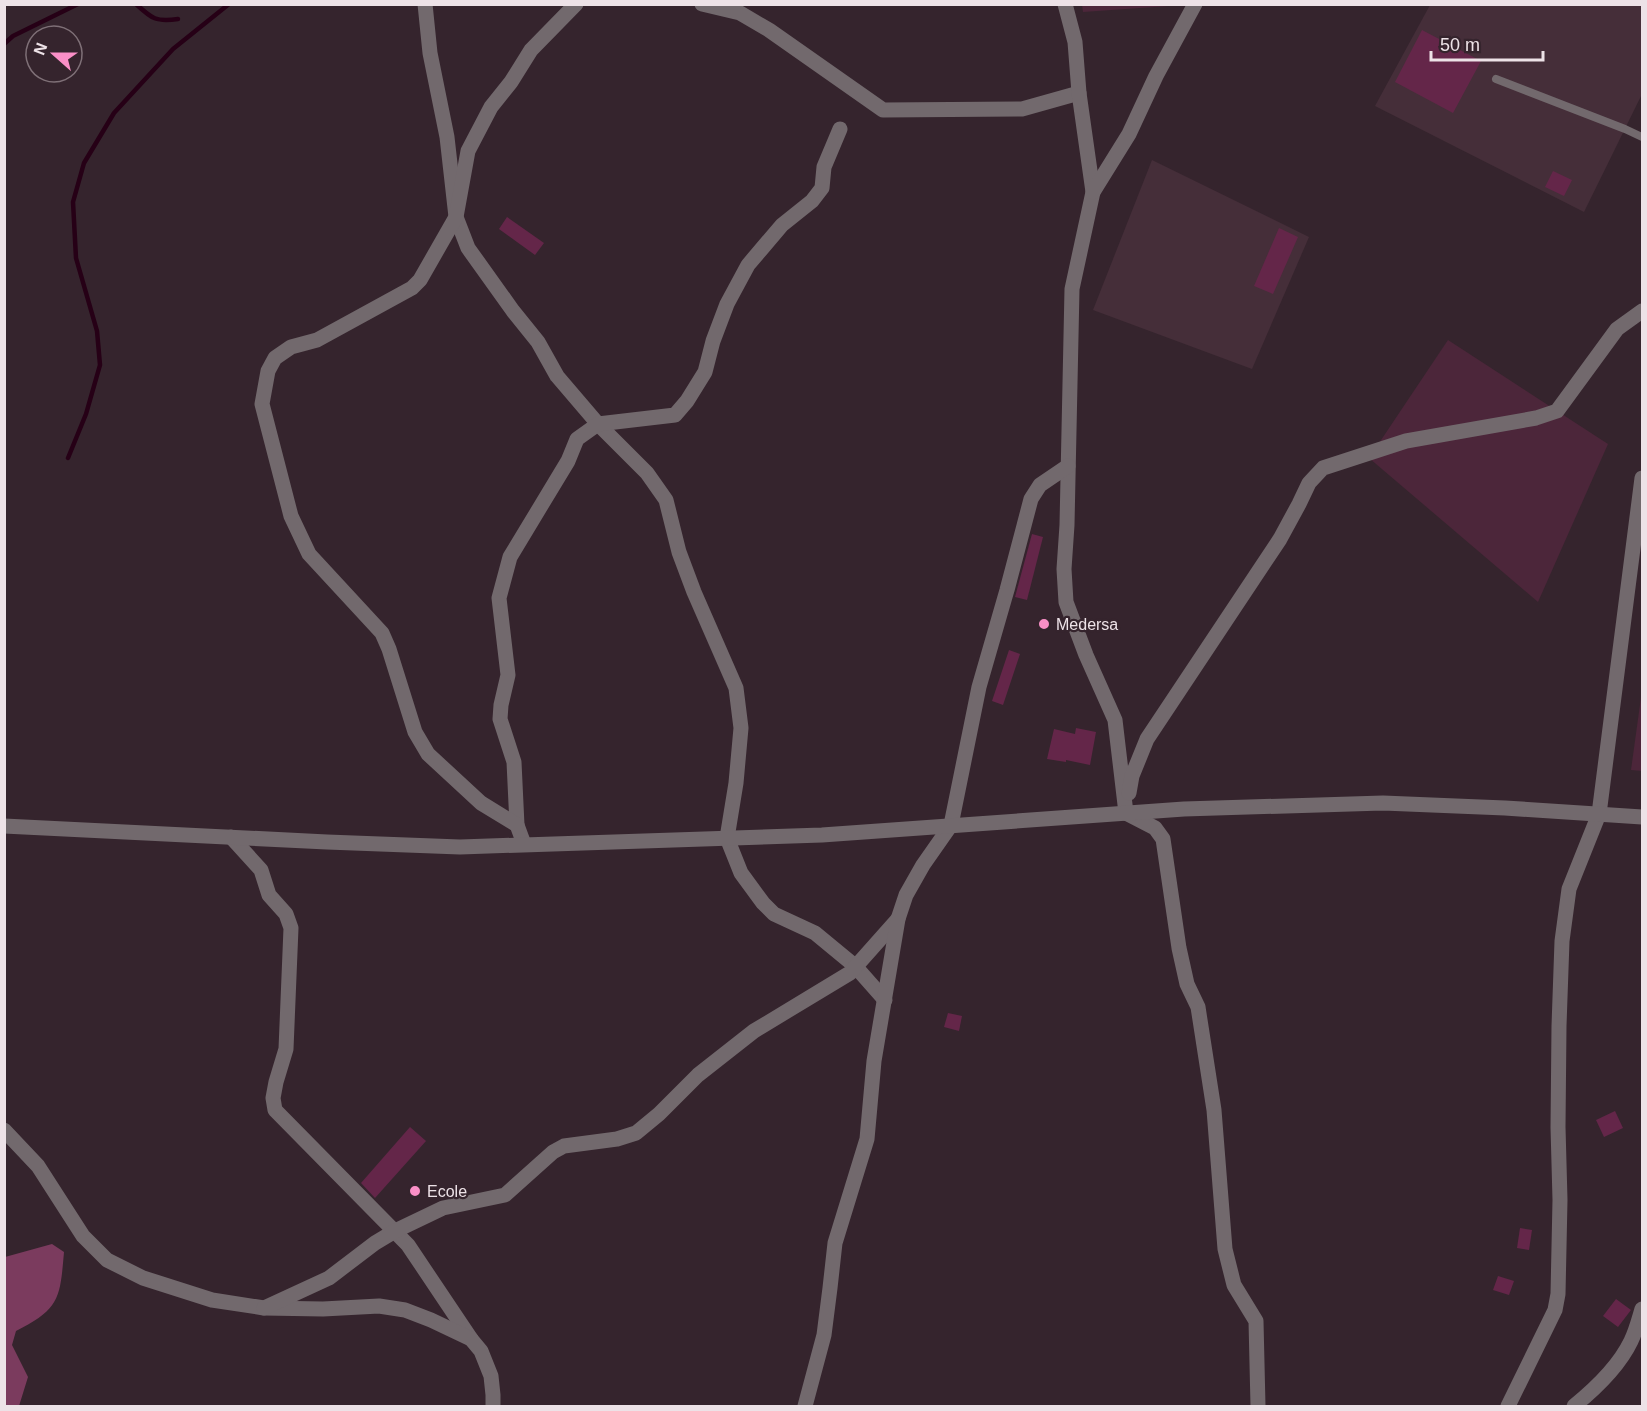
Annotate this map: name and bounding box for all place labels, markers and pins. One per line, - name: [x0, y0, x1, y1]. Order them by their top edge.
- place label: Medersa: [1056, 616, 1118, 633]
- marker: Medersa: [1037, 617, 1051, 631]
- place label: Ecole: [427, 1183, 467, 1200]
- marker: Ecole: [408, 1184, 422, 1198]

